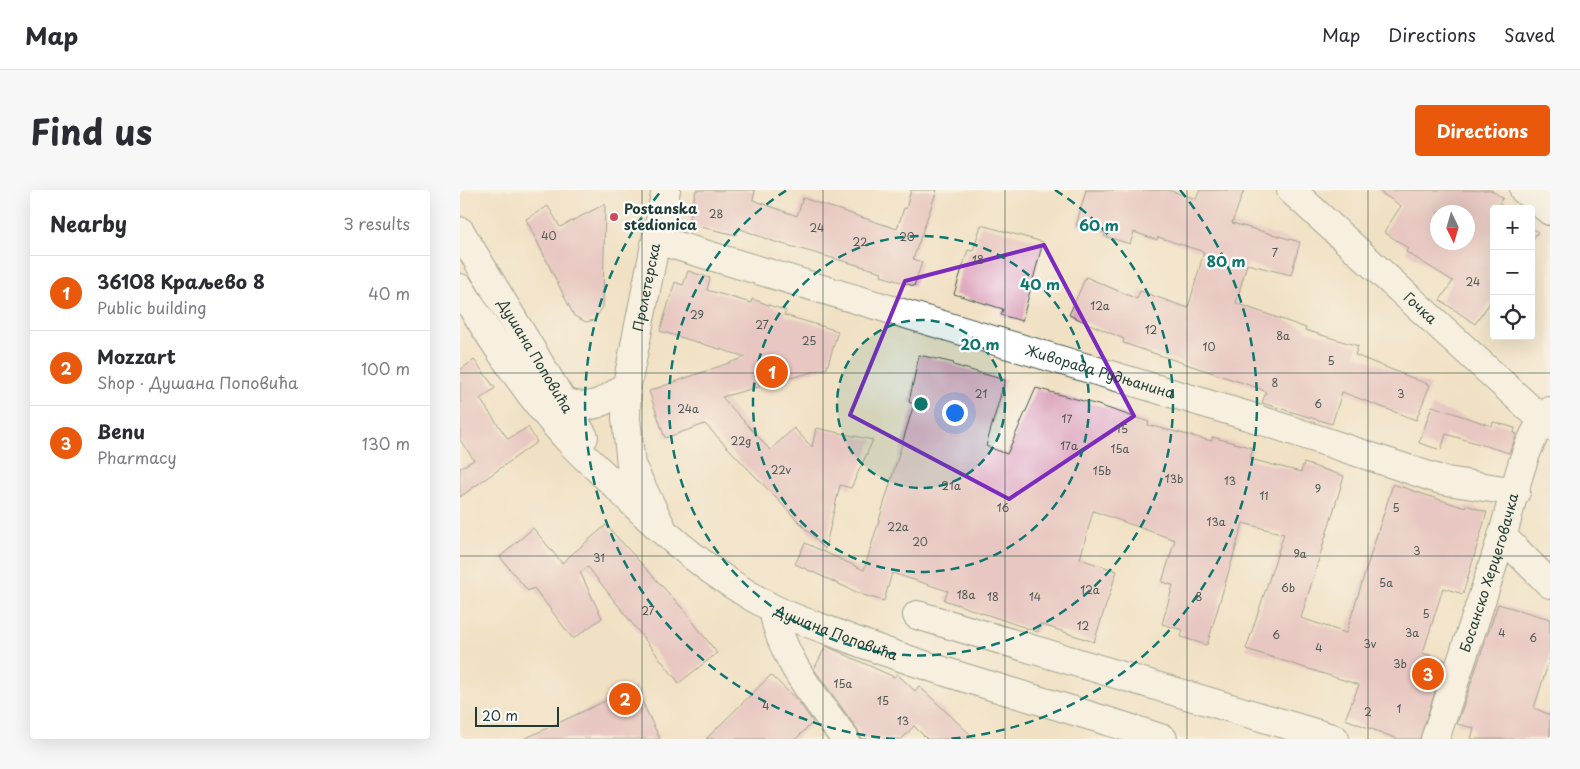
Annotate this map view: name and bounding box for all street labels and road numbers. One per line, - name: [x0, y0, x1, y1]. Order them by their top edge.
- street label: Пролетерска: [627, 241, 665, 333]
- street label: Гочка: [1399, 287, 1442, 329]
- street label: Душана Поповића: [493, 294, 578, 417]
- street label: Живорада Рудњанина: [1023, 339, 1177, 404]
- street label: Босанско Херцеговачка: [1454, 491, 1523, 655]
- street label: Душана Поповића: [770, 599, 901, 665]

